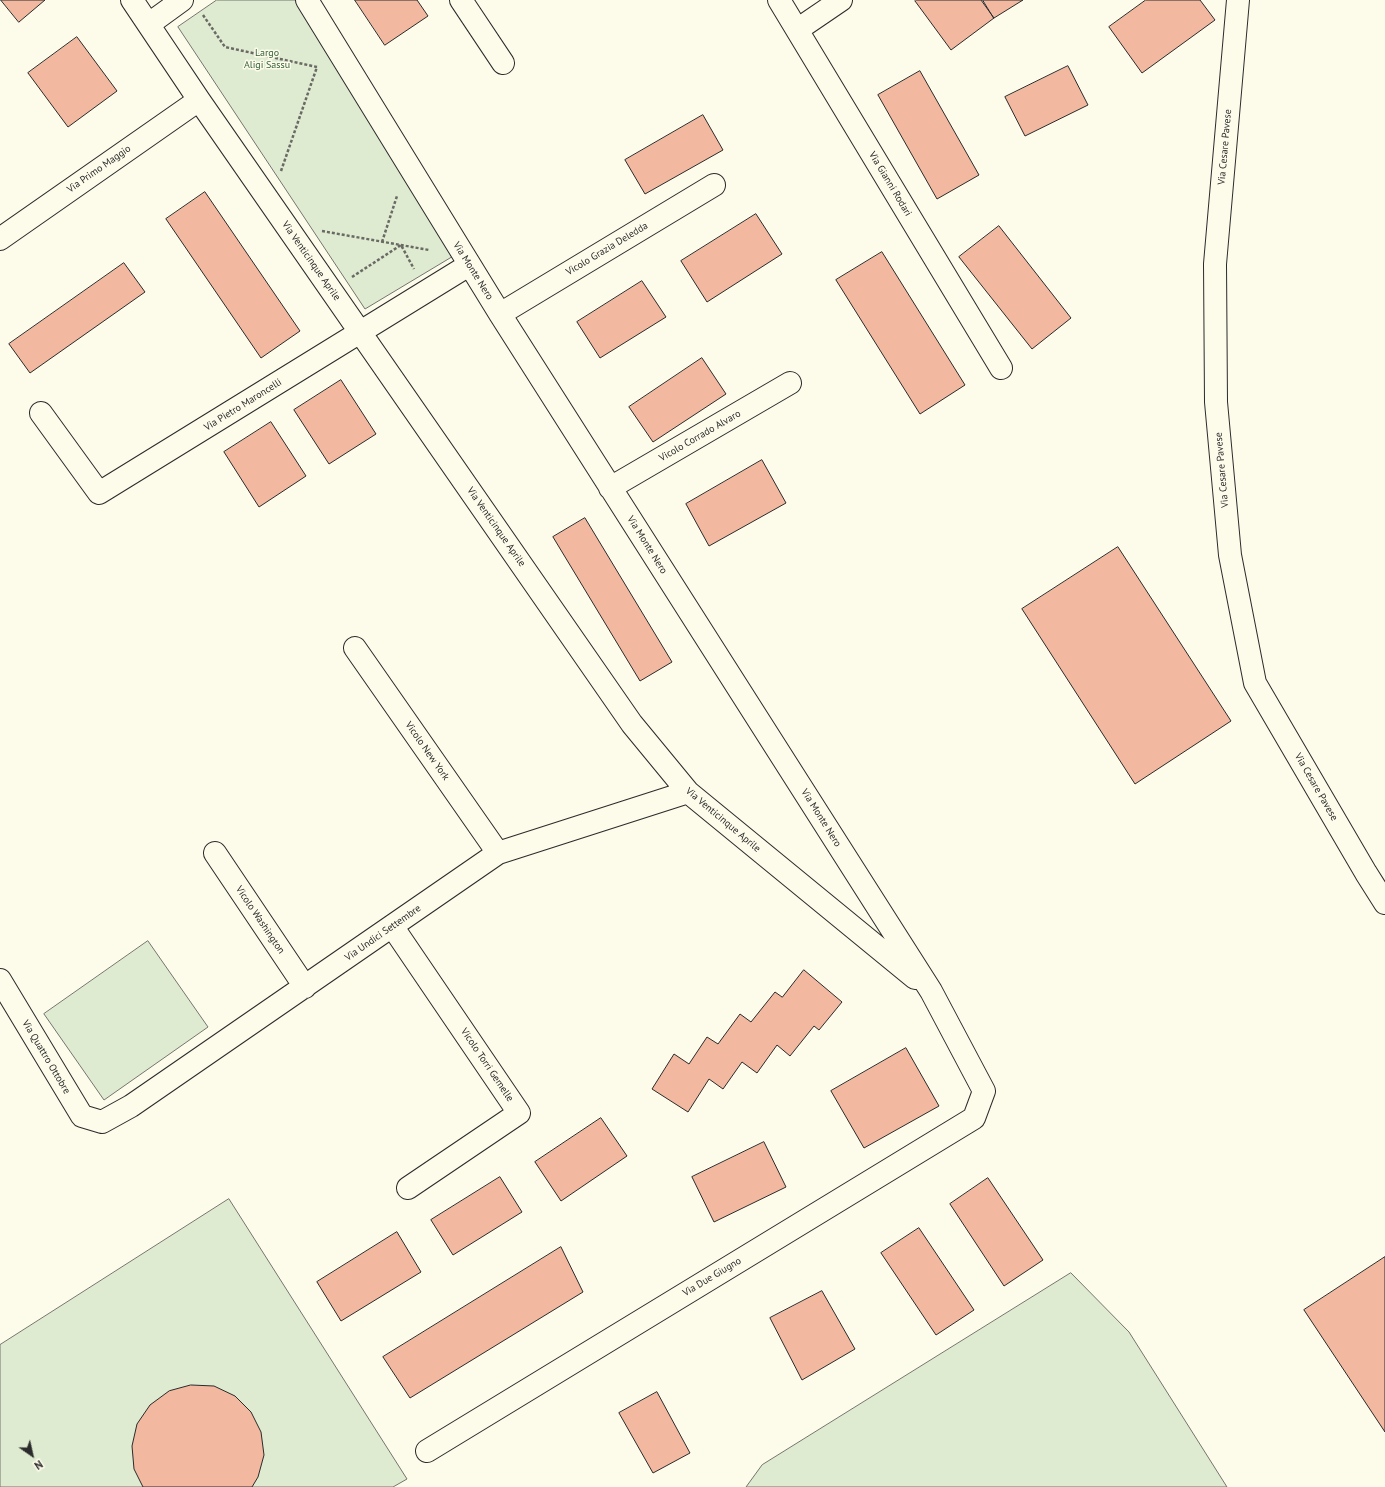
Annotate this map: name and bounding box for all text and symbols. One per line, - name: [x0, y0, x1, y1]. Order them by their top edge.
- park label: Largo Aligi Sassu: [244, 47, 290, 70]
- street label: Via Cesare Pavese: [1216, 109, 1234, 185]
- street label: Via Primo Maggio: [65, 143, 133, 195]
- street label: Via Gianni Rodari: [866, 149, 914, 219]
- street label: Via Venticinque Aprile: [279, 219, 343, 303]
- street label: Vicolo Grazia Deledda: [564, 220, 650, 278]
- street label: Via Monte Nero: [450, 240, 496, 302]
- street label: Via Pietro Maroncelli: [202, 376, 284, 434]
- street label: Vicolo Corrado Alvaro: [657, 408, 743, 464]
- street label: Via Cesare Pavese: [1213, 432, 1231, 508]
- street label: Via Venticinque Aprile: [464, 485, 528, 569]
- street label: Via Monte Nero: [624, 514, 670, 576]
- street label: Vicolo New York: [402, 719, 452, 783]
- street label: Via Cesare Pavese: [1292, 751, 1340, 823]
- street label: Via Venticinque Aprile: [683, 785, 763, 855]
- street label: Via Monte Nero: [798, 787, 844, 849]
- street label: Vicolo Washington: [233, 884, 287, 956]
- street label: Via Undici Settembre: [343, 902, 423, 964]
- street label: Via Quattro Ottobre: [19, 1018, 73, 1096]
- street label: Vicolo Torri Gemelle: [458, 1026, 516, 1104]
- street label: Via Due Giugno: [681, 1255, 743, 1299]
- north arrow: [12, 1435, 52, 1475]
- text: N: [32, 1457, 46, 1473]

